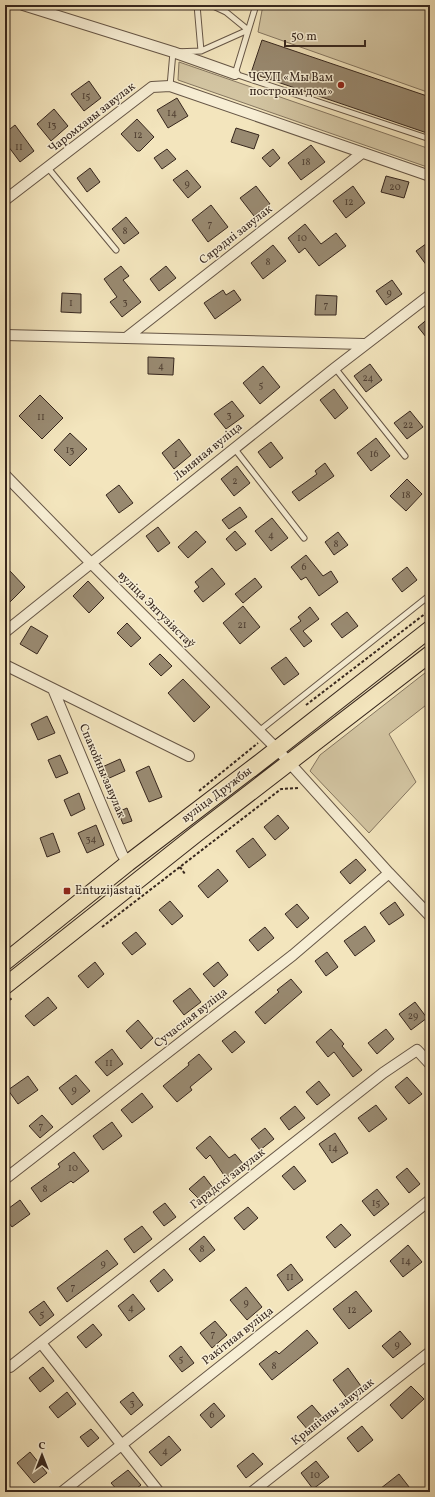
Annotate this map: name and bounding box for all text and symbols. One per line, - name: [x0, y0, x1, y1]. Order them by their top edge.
- scale bar: [285, 22, 365, 48]
- text: 50 m: [291, 29, 317, 45]
- place label: ЧСУП «Мы Вам построим дом»: [248, 70, 333, 100]
- street label: Чаромхавы завулак: [45, 79, 139, 157]
- marker: ЧСУП «Мы Вам построим дом»: [336, 80, 346, 90]
- house number: 15: [82, 89, 91, 103]
- house number: 14: [167, 106, 177, 120]
- house number: 13: [47, 118, 57, 132]
- house number: 12: [133, 128, 143, 142]
- house number: 11: [15, 140, 23, 154]
- house number: 18: [302, 155, 310, 169]
- house number: 9: [184, 177, 190, 191]
- house number: 20: [389, 180, 401, 194]
- house number: 12: [344, 195, 354, 209]
- street label: Сярэдні завулак: [196, 201, 276, 269]
- house number: 7: [208, 217, 213, 231]
- house number: 8: [122, 224, 128, 238]
- house number: 10: [297, 231, 307, 245]
- house number: 8: [265, 255, 271, 269]
- house number: 9: [386, 286, 392, 300]
- house number: 3: [122, 295, 128, 309]
- house number: 1: [69, 296, 73, 310]
- house number: 7: [324, 298, 329, 312]
- house number: 4: [158, 359, 164, 373]
- house number: 24: [362, 371, 374, 385]
- house number: 5: [259, 378, 264, 392]
- house number: 3: [226, 408, 232, 422]
- house number: 11: [37, 410, 45, 424]
- house number: 22: [403, 418, 413, 432]
- street label: Льняная вуліца: [170, 419, 246, 485]
- house number: 13: [65, 443, 75, 457]
- house number: 1: [174, 447, 178, 461]
- house number: 16: [370, 447, 378, 461]
- house number: 2: [232, 474, 238, 488]
- house number: 18: [402, 488, 410, 502]
- house number: 4: [268, 528, 274, 542]
- house number: 8: [333, 537, 339, 551]
- house number: 6: [301, 560, 307, 574]
- street label: вуліца Энтузіястаў: [114, 568, 199, 653]
- house number: 21: [237, 618, 247, 632]
- street label: Спакойны завулак: [75, 722, 129, 821]
- street label: вуліца Дружбы: [179, 763, 256, 827]
- house number: 34: [85, 832, 97, 846]
- place label: Entuzijastaŭ: [75, 883, 142, 899]
- marker: Entuzijastaŭ: [62, 886, 72, 896]
- street label: Сучасная вуліца: [151, 984, 231, 1052]
- house number: 29: [408, 1009, 418, 1023]
- house number: 11: [105, 1056, 113, 1070]
- house number: 9: [71, 1083, 77, 1097]
- house number: 7: [39, 1119, 44, 1133]
- house number: 14: [328, 1141, 338, 1155]
- street label: Гарадскі завулак: [187, 1144, 269, 1213]
- house number: 10: [68, 1161, 78, 1175]
- house number: 8: [42, 1182, 48, 1196]
- house number: 15: [372, 1196, 381, 1210]
- house number: 8: [199, 1242, 205, 1256]
- house number: 14: [401, 1254, 411, 1268]
- house number: 9: [100, 1257, 106, 1271]
- house number: 11: [286, 1270, 294, 1284]
- house number: 7: [71, 1280, 76, 1294]
- house number: 9: [243, 1296, 249, 1310]
- house number: 4: [128, 1301, 134, 1315]
- street label: Ракітная вуліца: [199, 1303, 277, 1369]
- house number: 12: [347, 1303, 357, 1317]
- house number: 5: [40, 1307, 45, 1321]
- house number: 7: [211, 1327, 216, 1341]
- house number: 9: [394, 1338, 400, 1352]
- house number: 5: [179, 1352, 184, 1366]
- house number: 8: [271, 1359, 277, 1373]
- street label: Крынічны завулак: [288, 1374, 378, 1449]
- house number: 3: [129, 1396, 135, 1410]
- house number: 6: [209, 1408, 215, 1422]
- north arrow: [22, 1435, 62, 1475]
- text: С: [38, 1439, 46, 1454]
- house number: 4: [162, 1444, 168, 1458]
- house number: 10: [310, 1468, 320, 1482]

